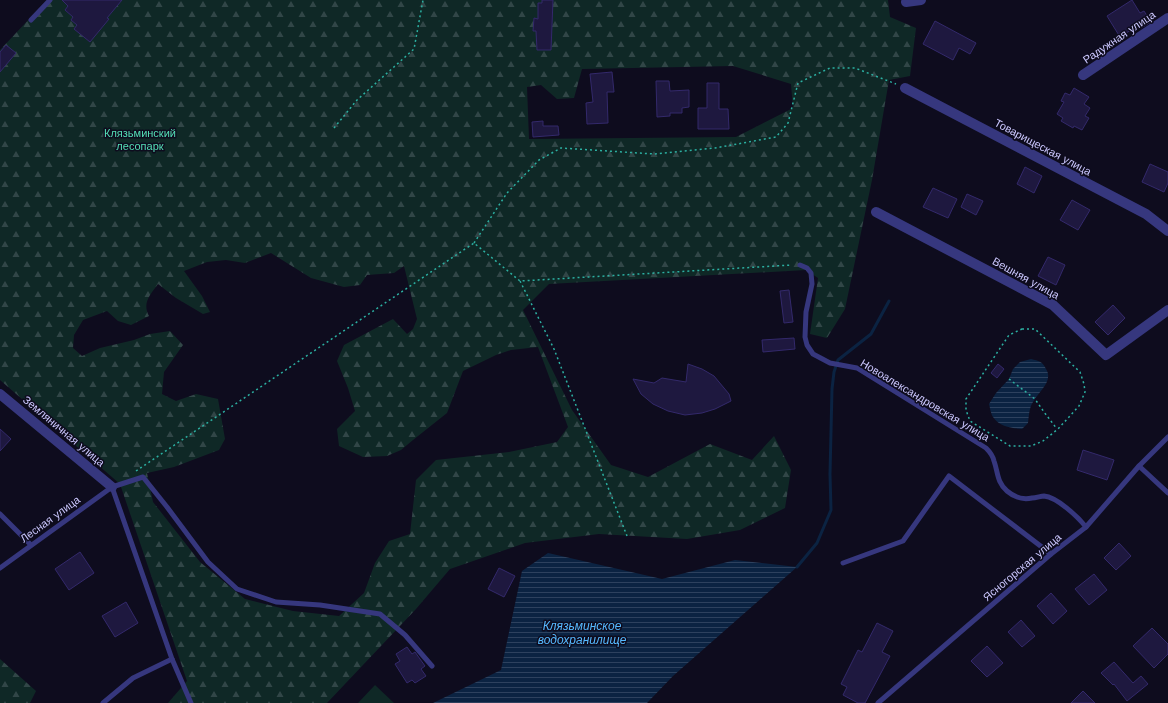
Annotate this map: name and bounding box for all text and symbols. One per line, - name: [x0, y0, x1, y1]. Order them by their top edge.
- street label: Радужная улица: [1081, 8, 1159, 66]
- street label: Товарищеская улица: [992, 116, 1094, 179]
- park label: Клязьминский лесопарк: [104, 127, 176, 153]
- street label: Вешняя улица: [990, 255, 1062, 303]
- street label: Новоалександровская улица: [858, 357, 992, 445]
- street label: Земляничная улица: [20, 393, 108, 470]
- street label: Лесная улица: [18, 493, 84, 546]
- street label: Ясногорская улица: [981, 530, 1065, 604]
- water label: Клязьминское водохранилище: [538, 619, 627, 647]

